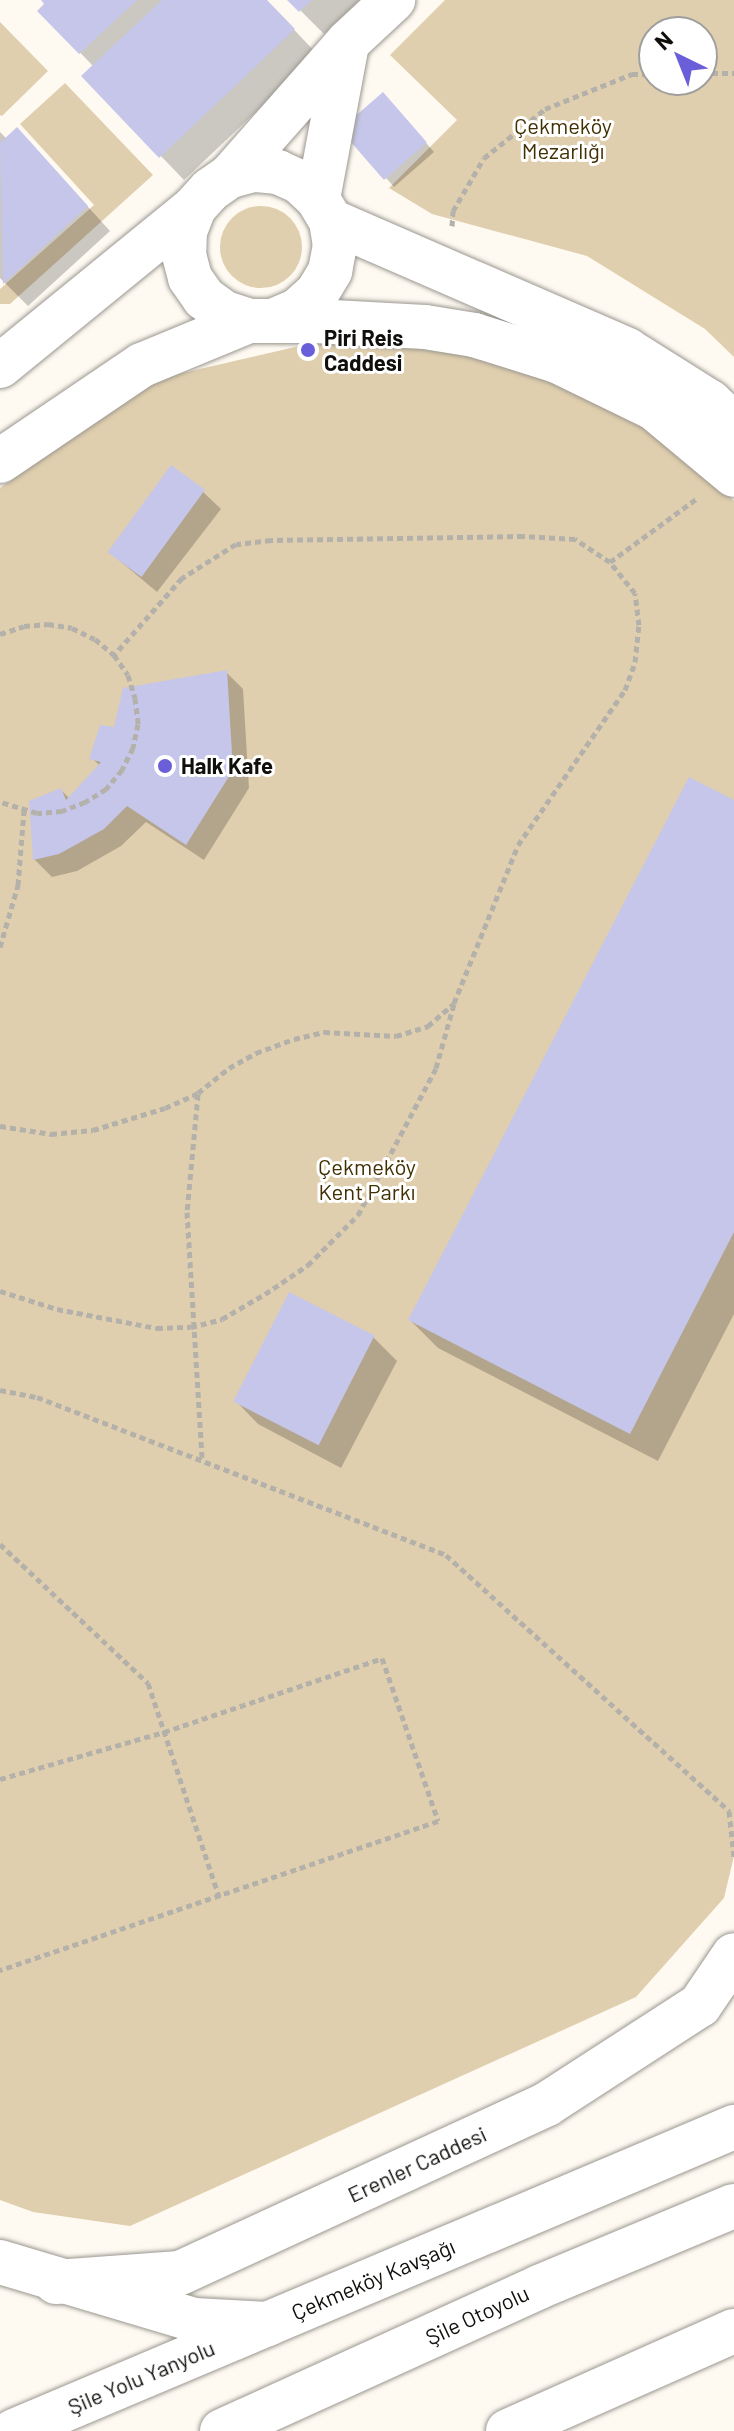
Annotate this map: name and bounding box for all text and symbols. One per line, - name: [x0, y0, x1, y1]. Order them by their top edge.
- north arrow: [638, 16, 718, 96]
- text: N: [649, 25, 677, 54]
- park label: Çekmeköy Mezarlığı: [514, 112, 612, 164]
- place label: Piri Reis Caddesi: [324, 324, 403, 376]
- marker: Piri Reis Caddesi: [299, 341, 317, 359]
- place label: Halk Kafe: [181, 753, 273, 779]
- marker: Halk Kafe: [156, 757, 174, 775]
- park label: Çekmeköy Kent Parkı: [318, 1153, 416, 1204]
- street label: Erenler Caddesi: [343, 2120, 491, 2208]
- street label: Çekmeköy Kavşağı: [287, 2233, 459, 2325]
- street label: Şile Otoyolu: [421, 2280, 533, 2350]
- street label: Şile Yolu Yanyolu: [64, 2334, 218, 2420]

